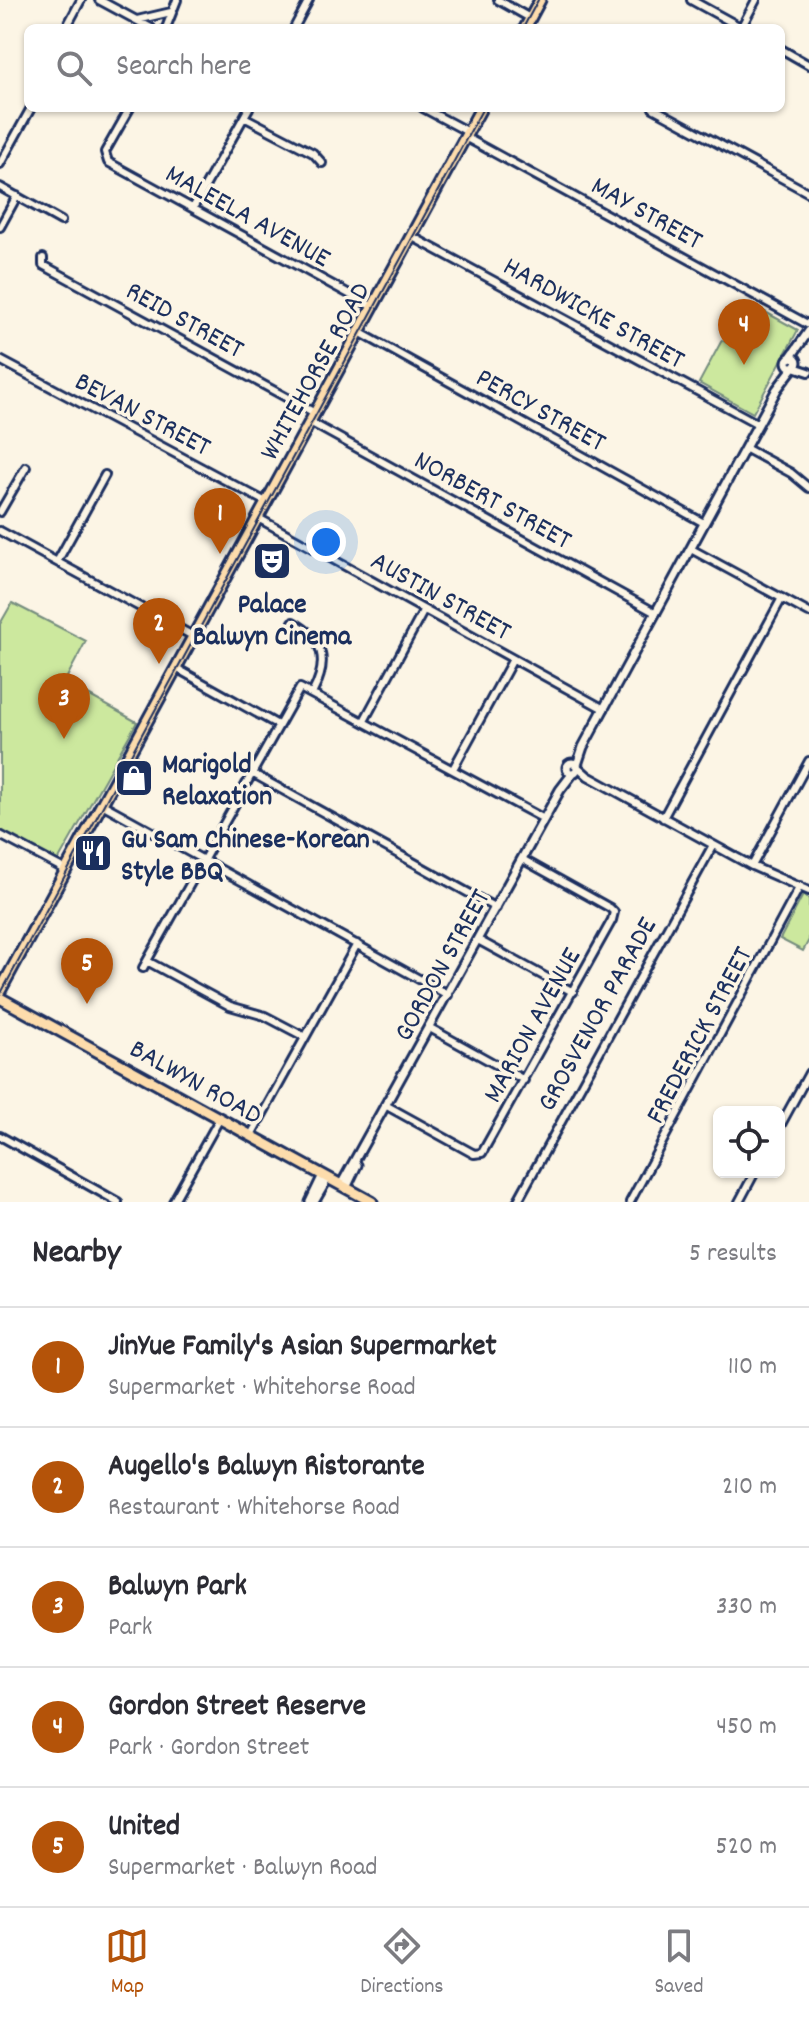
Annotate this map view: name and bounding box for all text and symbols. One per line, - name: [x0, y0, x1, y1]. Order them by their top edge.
- search box: [24, 24, 785, 112]
- icon: search: [52, 46, 96, 90]
- text: Search here: [116, 47, 252, 90]
- street label: MALEELA AVENUE: [157, 156, 337, 280]
- street label: MAY STREET: [582, 168, 709, 262]
- street label: HARDWICKE STREET: [494, 249, 691, 382]
- street label: REID STREET: [117, 273, 250, 371]
- street label: WHITEHORSE ROAD: [252, 276, 383, 469]
- pin: 4: [718, 299, 770, 365]
- street label: PERCY STREET: [467, 360, 612, 465]
- street label: BEVAN STREET: [67, 364, 217, 469]
- street label: NORBERT STREET: [406, 443, 578, 562]
- pin: 1: [194, 488, 246, 554]
- your location: [306, 522, 346, 562]
- theatre icon: Palace Balwyn Cinema: [251, 540, 293, 582]
- street label: AUSTIN STREET: [362, 543, 517, 653]
- place label: Palace Balwyn Cinema: [193, 587, 352, 659]
- pin: 2: [133, 598, 185, 664]
- pin: 3: [38, 673, 90, 739]
- place label: Marigold Relaxation: [162, 747, 272, 819]
- shop icon: Marigold Relaxation: [113, 757, 155, 799]
- place label: Gu Sam Chinese-Korean Style BBQ: [121, 822, 370, 894]
- restaurant icon: Gu Sam Chinese-Korean Style BBQ: [72, 832, 114, 874]
- street label: GORDON STREET: [386, 883, 503, 1050]
- street label: GROSVENOR PARADE: [529, 911, 669, 1120]
- pin: 5: [61, 938, 113, 1004]
- street label: MARION AVENUE: [475, 941, 594, 1111]
- street label: FREDERICK STREET: [638, 941, 765, 1132]
- street label: BALWYN ROAD: [121, 1031, 268, 1137]
- map controls: [713, 1106, 785, 1178]
- button: locate: [713, 1106, 785, 1178]
- text: Nearby: [32, 1230, 121, 1279]
- text: 5 results: [689, 1236, 777, 1273]
- text: JinYue Family's Asian Supermarket: [108, 1327, 497, 1370]
- text: 1: [55, 1349, 61, 1386]
- text: 110 m: [728, 1349, 777, 1386]
- text: Supermarket · Whitehorse Road: [108, 1370, 416, 1407]
- text: Augello's Balwyn Ristorante: [108, 1447, 425, 1490]
- text: 2: [52, 1469, 64, 1506]
- text: 210 m: [722, 1469, 777, 1506]
- text: Restaurant · Whitehorse Road: [108, 1490, 400, 1527]
- text: Balwyn Park: [108, 1567, 247, 1610]
- text: 3: [52, 1589, 64, 1626]
- text: 330 m: [716, 1589, 777, 1626]
- text: Park: [108, 1610, 152, 1647]
- text: Gordon Street Reserve: [108, 1687, 366, 1730]
- text: 4: [53, 1709, 63, 1746]
- text: 450 m: [716, 1709, 777, 1746]
- text: Park · Gordon Street: [108, 1730, 309, 1767]
- text: United: [108, 1807, 180, 1850]
- text: 5: [52, 1829, 64, 1866]
- text: 520 m: [716, 1829, 777, 1866]
- text: Supermarket · Balwyn Road: [108, 1850, 378, 1887]
- tab: Map: [105, 1924, 149, 2003]
- tab: Directions: [360, 1924, 444, 2003]
- tab: Saved: [654, 1924, 704, 2003]

